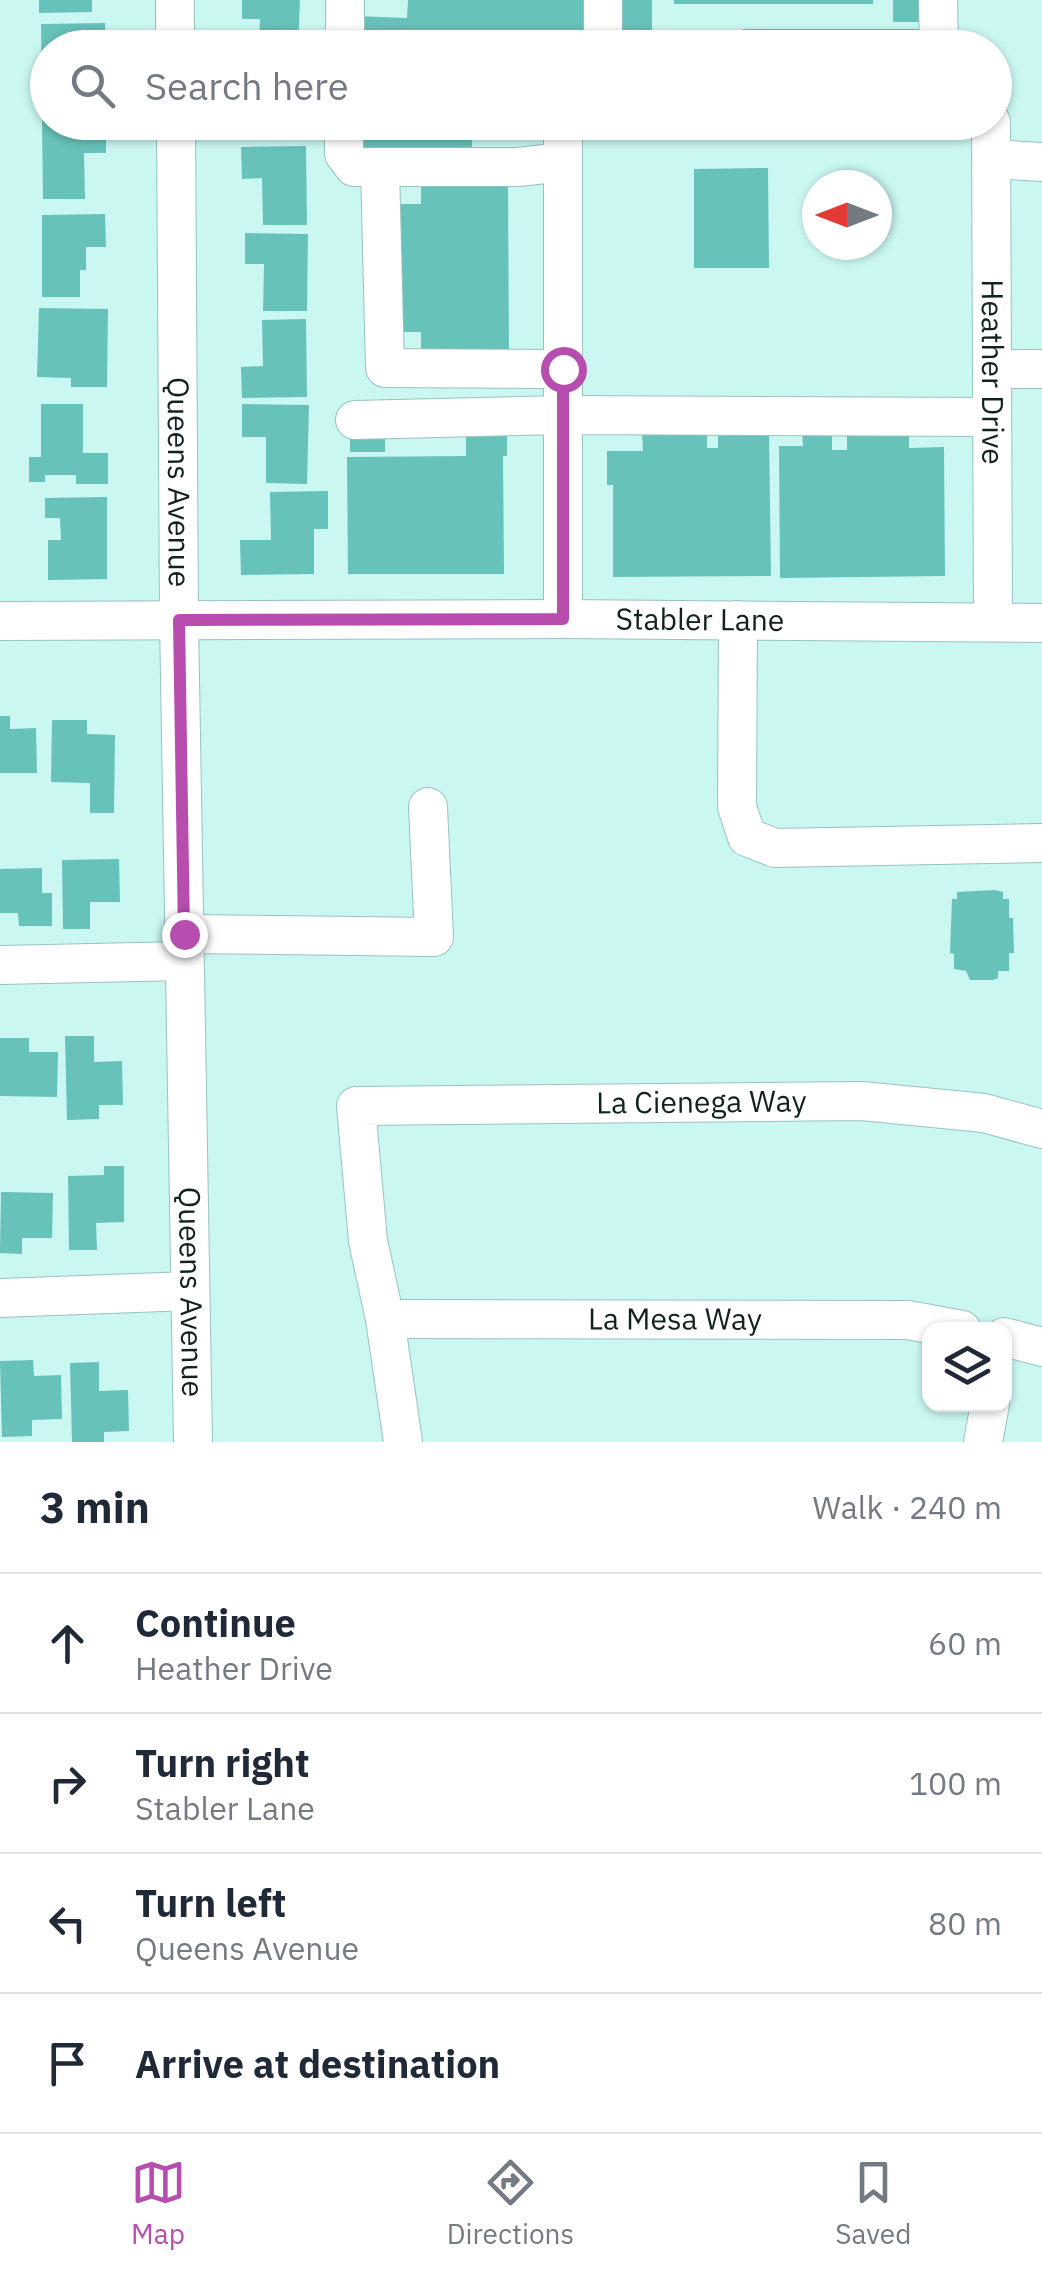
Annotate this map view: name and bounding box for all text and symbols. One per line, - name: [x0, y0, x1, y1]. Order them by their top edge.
- search box: [30, 30, 1012, 140]
- icon: search: [65, 58, 120, 113]
- text: Search here: [145, 61, 349, 110]
- north arrow: [802, 170, 892, 260]
- street label: Heather Drive: [974, 279, 1013, 465]
- route start: [541, 347, 587, 393]
- street label: Queens Avenue: [160, 377, 200, 587]
- street label: Stabler Lane: [615, 598, 785, 639]
- route end: [162, 912, 208, 958]
- street label: La Cienega Way: [596, 1081, 807, 1122]
- street label: Queens Avenue: [171, 1186, 213, 1397]
- street label: La Mesa Way: [588, 1298, 762, 1338]
- map controls: [922, 1322, 1012, 1412]
- button: layers: [922, 1322, 1012, 1412]
- text: 3 min: [40, 1480, 150, 1535]
- text: Walk · 240 m: [813, 1486, 1002, 1528]
- text: Continue: [135, 1598, 296, 1647]
- icon: ahead: [40, 1616, 95, 1671]
- text: 60 m: [928, 1622, 1002, 1664]
- text: Heather Drive: [135, 1647, 333, 1689]
- text: Turn right: [135, 1738, 310, 1787]
- icon: right: [40, 1756, 95, 1811]
- text: 100 m: [909, 1762, 1002, 1804]
- text: Stabler Lane: [135, 1787, 315, 1829]
- text: Turn left: [135, 1878, 286, 1927]
- icon: left: [40, 1896, 95, 1951]
- text: 80 m: [928, 1902, 1002, 1944]
- text: Queens Avenue: [135, 1927, 359, 1969]
- icon: arrive: [40, 2036, 95, 2091]
- text: Arrive at destination: [135, 2039, 500, 2088]
- tab: Map: [131, 2155, 186, 2252]
- tab: Directions: [447, 2155, 574, 2252]
- tab: Saved: [835, 2155, 911, 2252]

